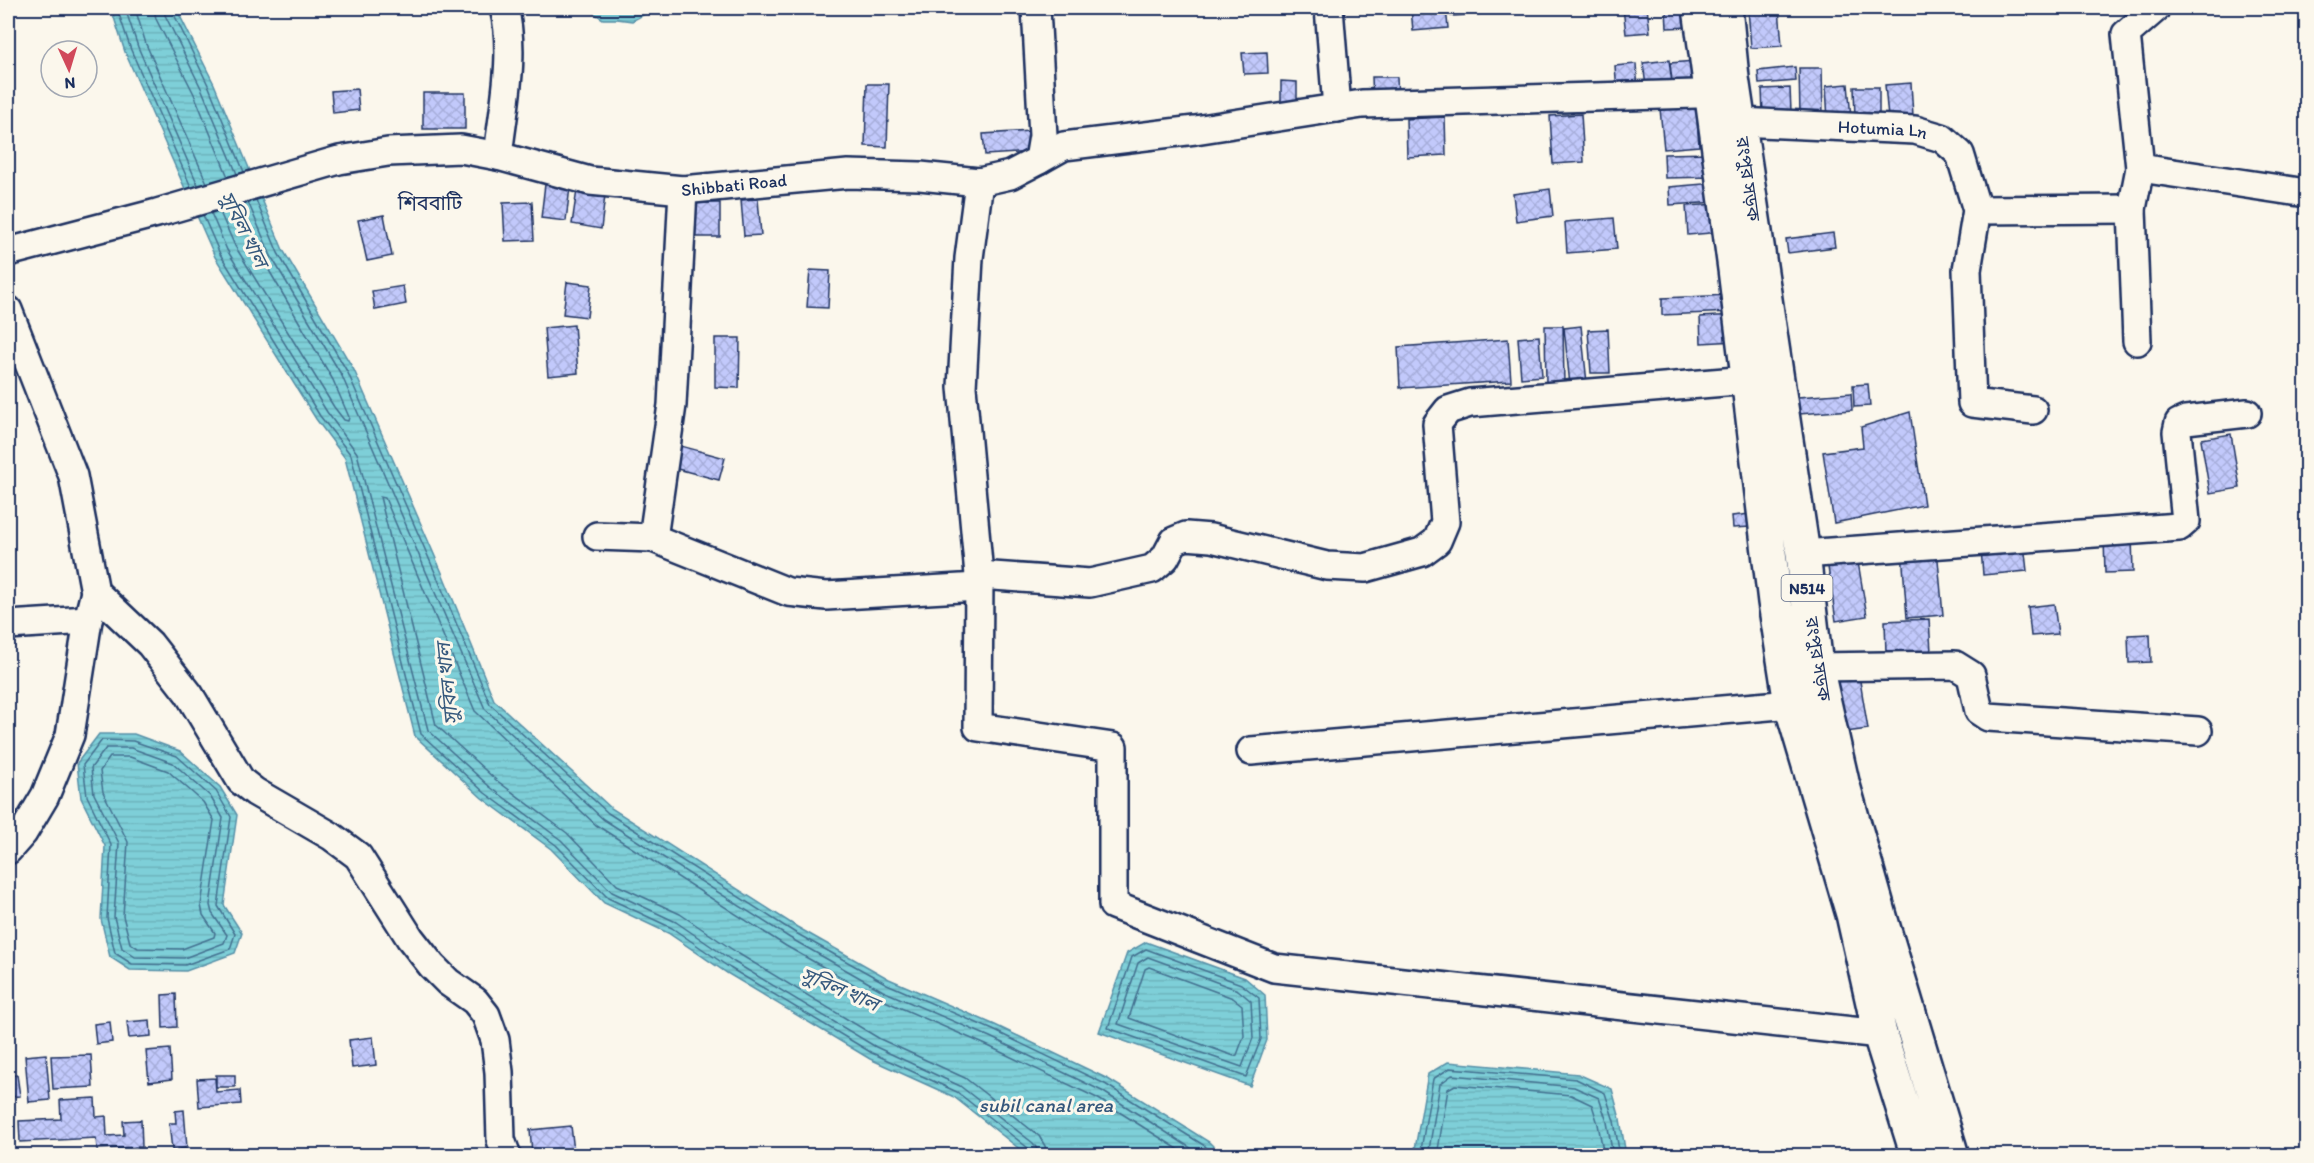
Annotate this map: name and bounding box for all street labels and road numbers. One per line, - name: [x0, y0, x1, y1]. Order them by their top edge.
- street label: Hotumia Ln: [1837, 116, 1930, 144]
- street label: রংপুর সড়ক: [1731, 134, 1765, 223]
- street label: Shibbati Road: [680, 169, 788, 201]
- road number: N514: [1782, 575, 1832, 601]
- street label: রংপুর সড়ক: [1800, 614, 1836, 703]

